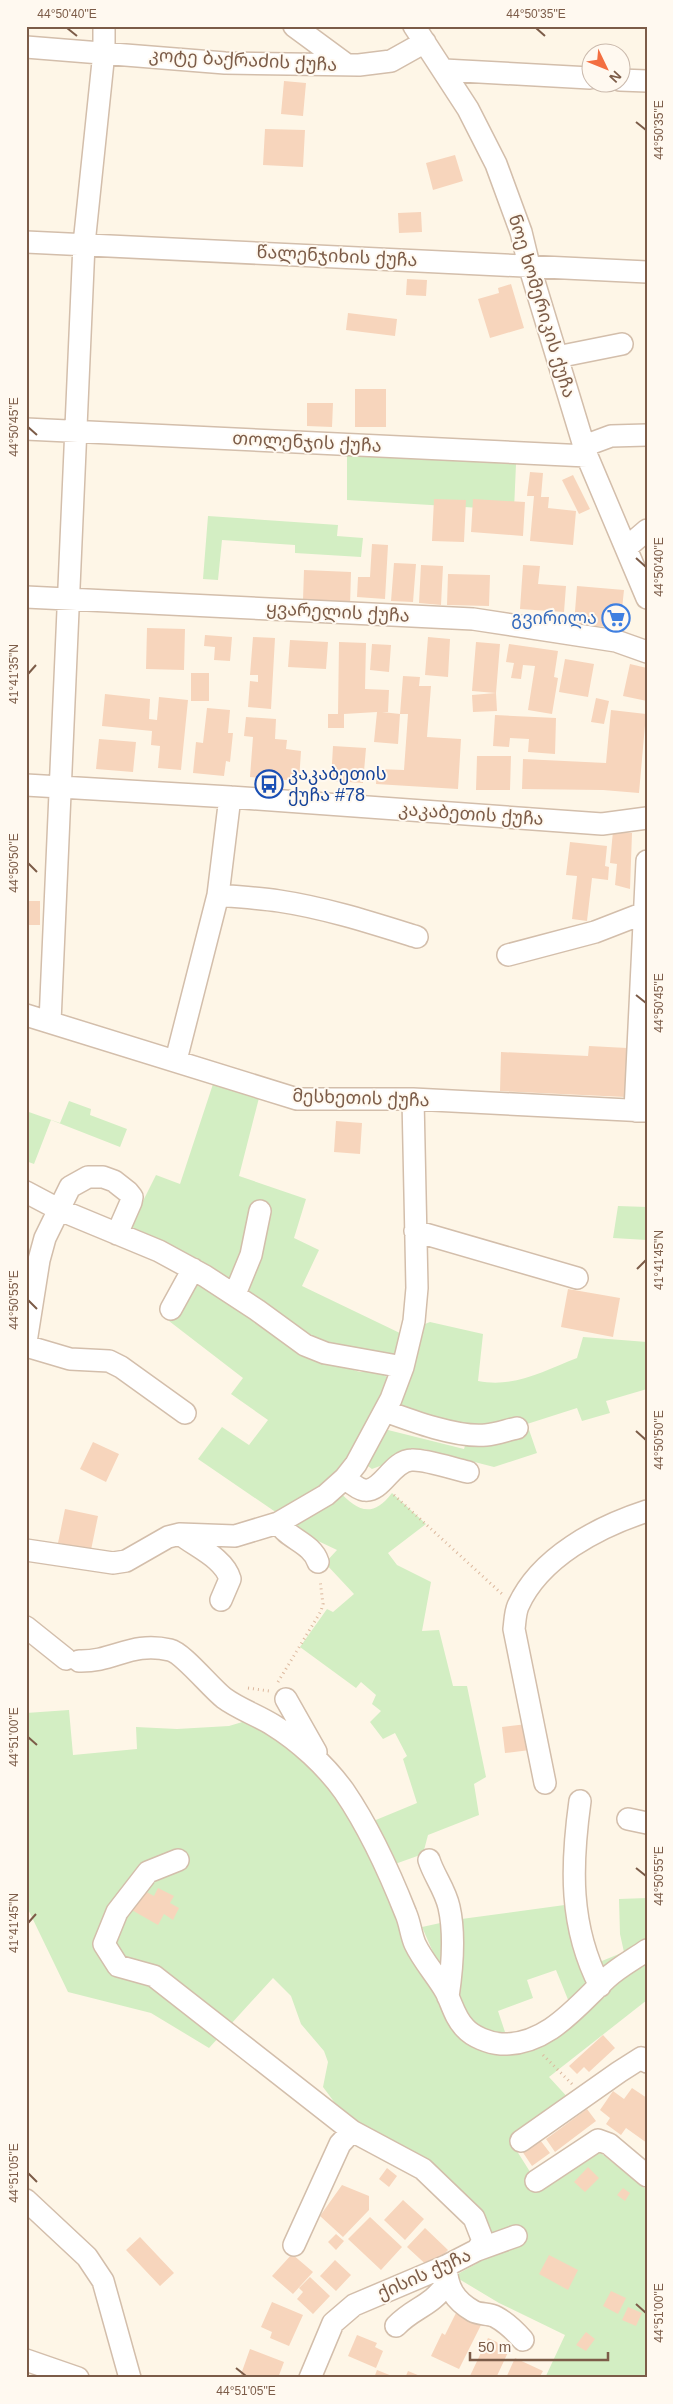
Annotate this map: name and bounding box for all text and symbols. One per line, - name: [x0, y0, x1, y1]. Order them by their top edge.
- text: 44°50'40"E: [37, 7, 97, 21]
- text: 44°50'35"E: [506, 7, 566, 21]
- north arrow: [580, 42, 630, 92]
- street label: კოტე ბაქრაძის ქუჩა: [148, 45, 338, 76]
- text: N: [606, 68, 625, 86]
- text: 44°50'35"E: [652, 100, 666, 160]
- street label: ნოე ხომერიკის ქუჩა: [504, 212, 579, 400]
- street label: წალენჯიხის ქუჩა: [256, 242, 418, 271]
- text: 44°50'45"E: [7, 397, 21, 457]
- street label: თოლენჯის ქუჩა: [232, 428, 382, 457]
- text: 44°50'40"E: [652, 537, 666, 597]
- street label: ყვარელის ქუჩა: [266, 598, 410, 627]
- supermarket icon: გვირილა: [601, 603, 631, 633]
- place label: გვირილა: [511, 608, 597, 629]
- text: 41°41'35"N: [7, 644, 21, 704]
- place label: კაკაბეთის ქუჩა #78: [288, 764, 387, 806]
- bus stop icon: კაკაბეთის ქუჩა #78: [254, 769, 284, 799]
- street label: კაკაბეთის ქუჩა: [398, 799, 544, 830]
- text: 44°50'50"E: [7, 833, 21, 893]
- text: 44°50'45"E: [652, 973, 666, 1033]
- street label: მესხეთის ქუჩა: [292, 1086, 430, 1111]
- text: 41°41'45"N: [652, 1230, 666, 1290]
- text: 44°50'55"E: [7, 1270, 21, 1330]
- text: 44°50'50"E: [652, 1410, 666, 1470]
- text: 44°51'00"E: [7, 1707, 21, 1767]
- text: 44°50'55"E: [652, 1846, 666, 1906]
- text: 41°41'45"N: [7, 1893, 21, 1953]
- text: 44°51'05"E: [7, 2143, 21, 2203]
- street label: ქისის ქუჩა: [374, 2245, 474, 2304]
- text: 44°51'00"E: [652, 2283, 666, 2343]
- scale bar: [470, 2329, 608, 2361]
- text: 50 m: [478, 2338, 511, 2355]
- text: 44°51'05"E: [216, 2384, 276, 2398]

